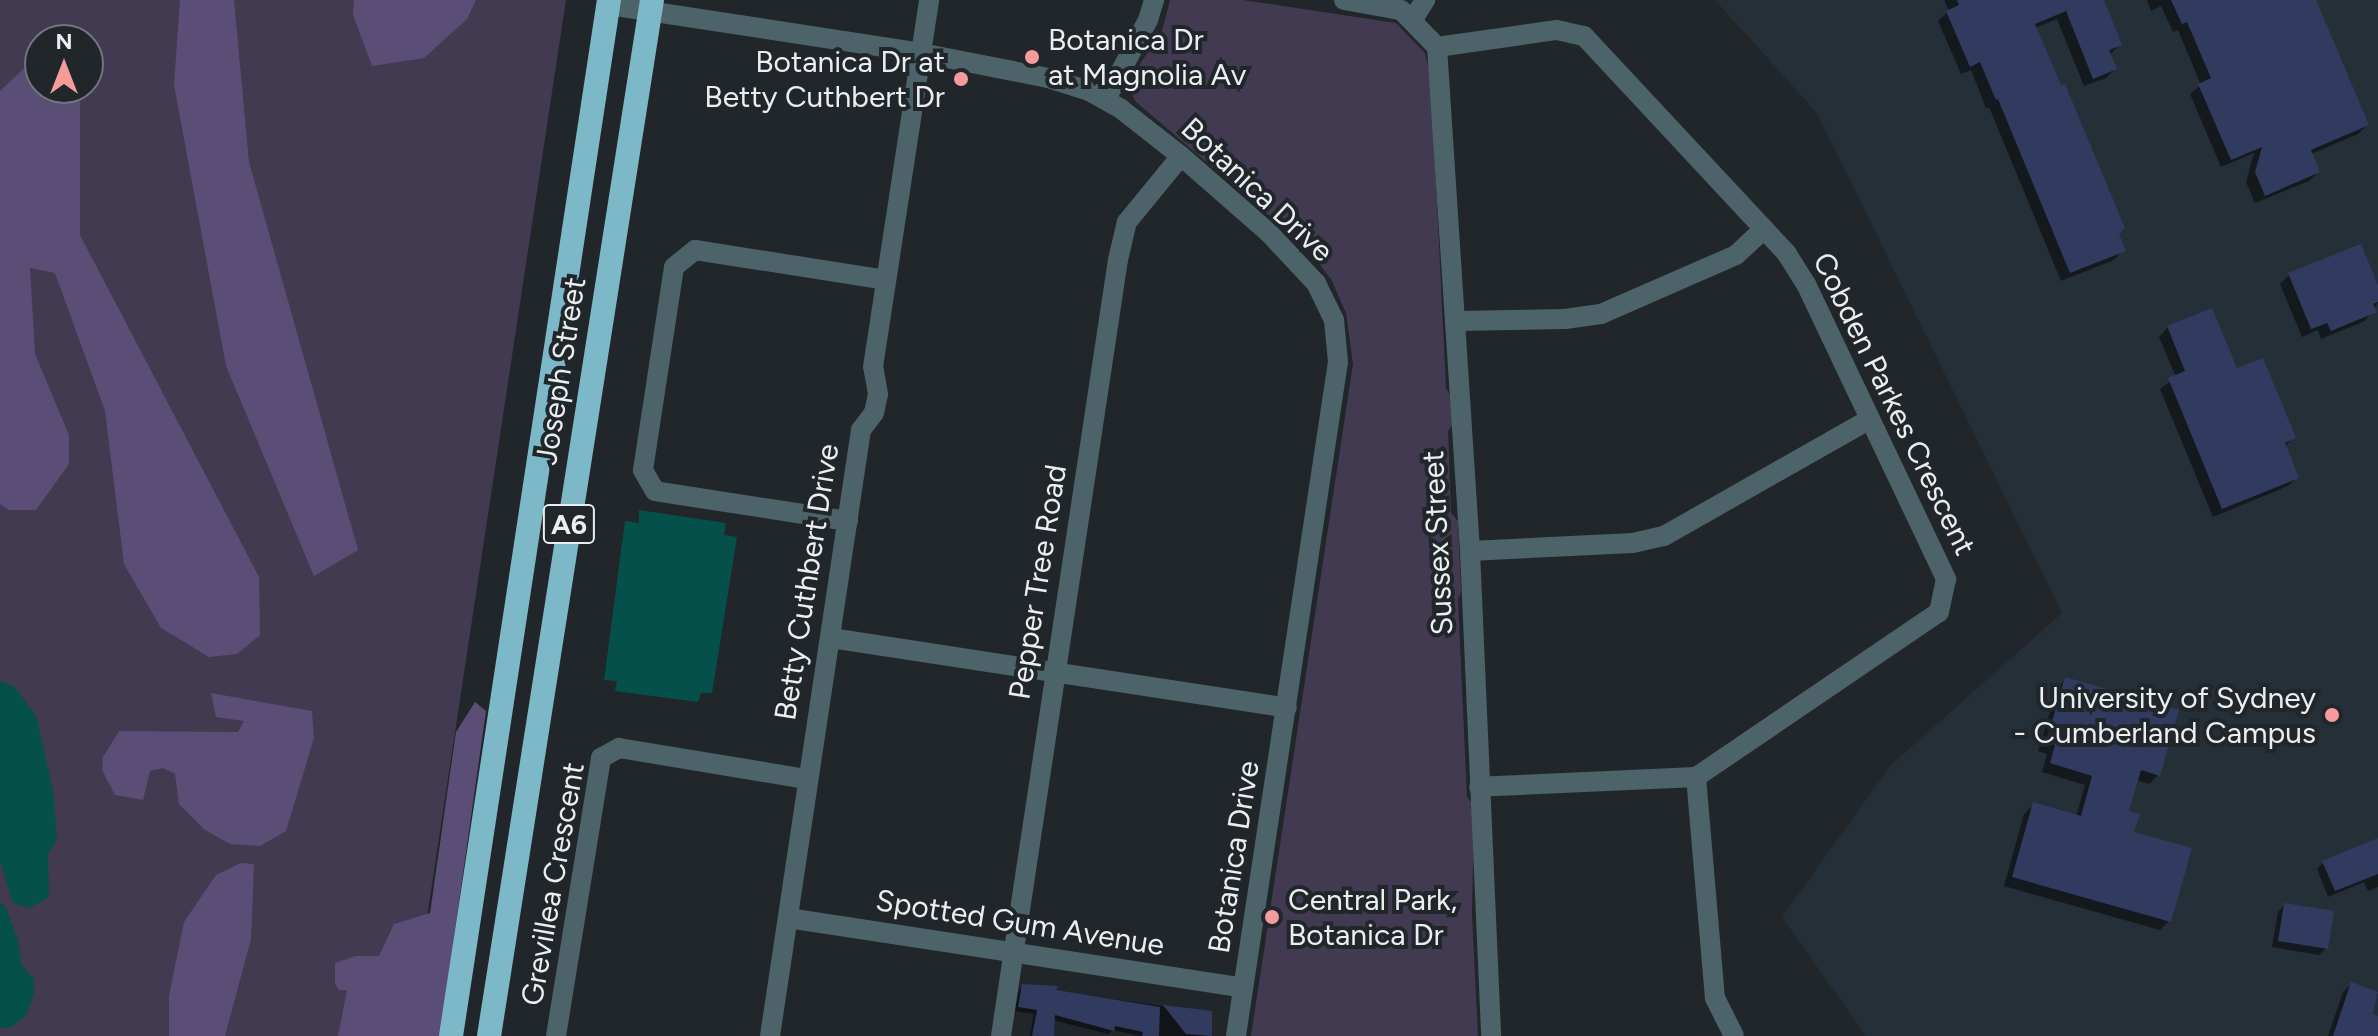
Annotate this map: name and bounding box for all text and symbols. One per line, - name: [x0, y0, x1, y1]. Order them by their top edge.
- place label: Botanica Dr at Magnolia Av: [1048, 22, 1246, 92]
- north arrow: [24, 24, 104, 104]
- text: N: [55, 28, 73, 55]
- place label: Botanica Dr at Betty Cuthbert Dr: [704, 44, 945, 114]
- marker: Botanica Dr at Magnolia Av: [1023, 48, 1041, 66]
- marker: Botanica Dr at Betty Cuthbert Dr: [952, 70, 970, 88]
- street label: Botanica Drive: [1174, 111, 1340, 269]
- street label: Cobden Parkes Crescent: [1805, 247, 1983, 561]
- street label: Joseph Street: [528, 275, 594, 467]
- street label: Betty Cuthbert Drive: [767, 441, 847, 723]
- street label: Sussex Street: [1415, 450, 1461, 636]
- street label: Pepper Tree Road: [1002, 462, 1074, 702]
- road number: A6: [541, 500, 597, 548]
- place label: University of Sydney - Cumberland Campus: [2014, 680, 2316, 750]
- marker: University of Sydney - Cumberland Campus: [2323, 706, 2341, 724]
- street label: Botanica Drive: [1201, 758, 1267, 956]
- street label: Grevillea Crescent: [514, 759, 592, 1009]
- street label: Spotted Gum Avenue: [873, 882, 1167, 964]
- place label: Central Park, Botanica Dr: [1288, 882, 1457, 952]
- marker: Central Park, Botanica Dr: [1263, 908, 1281, 926]

